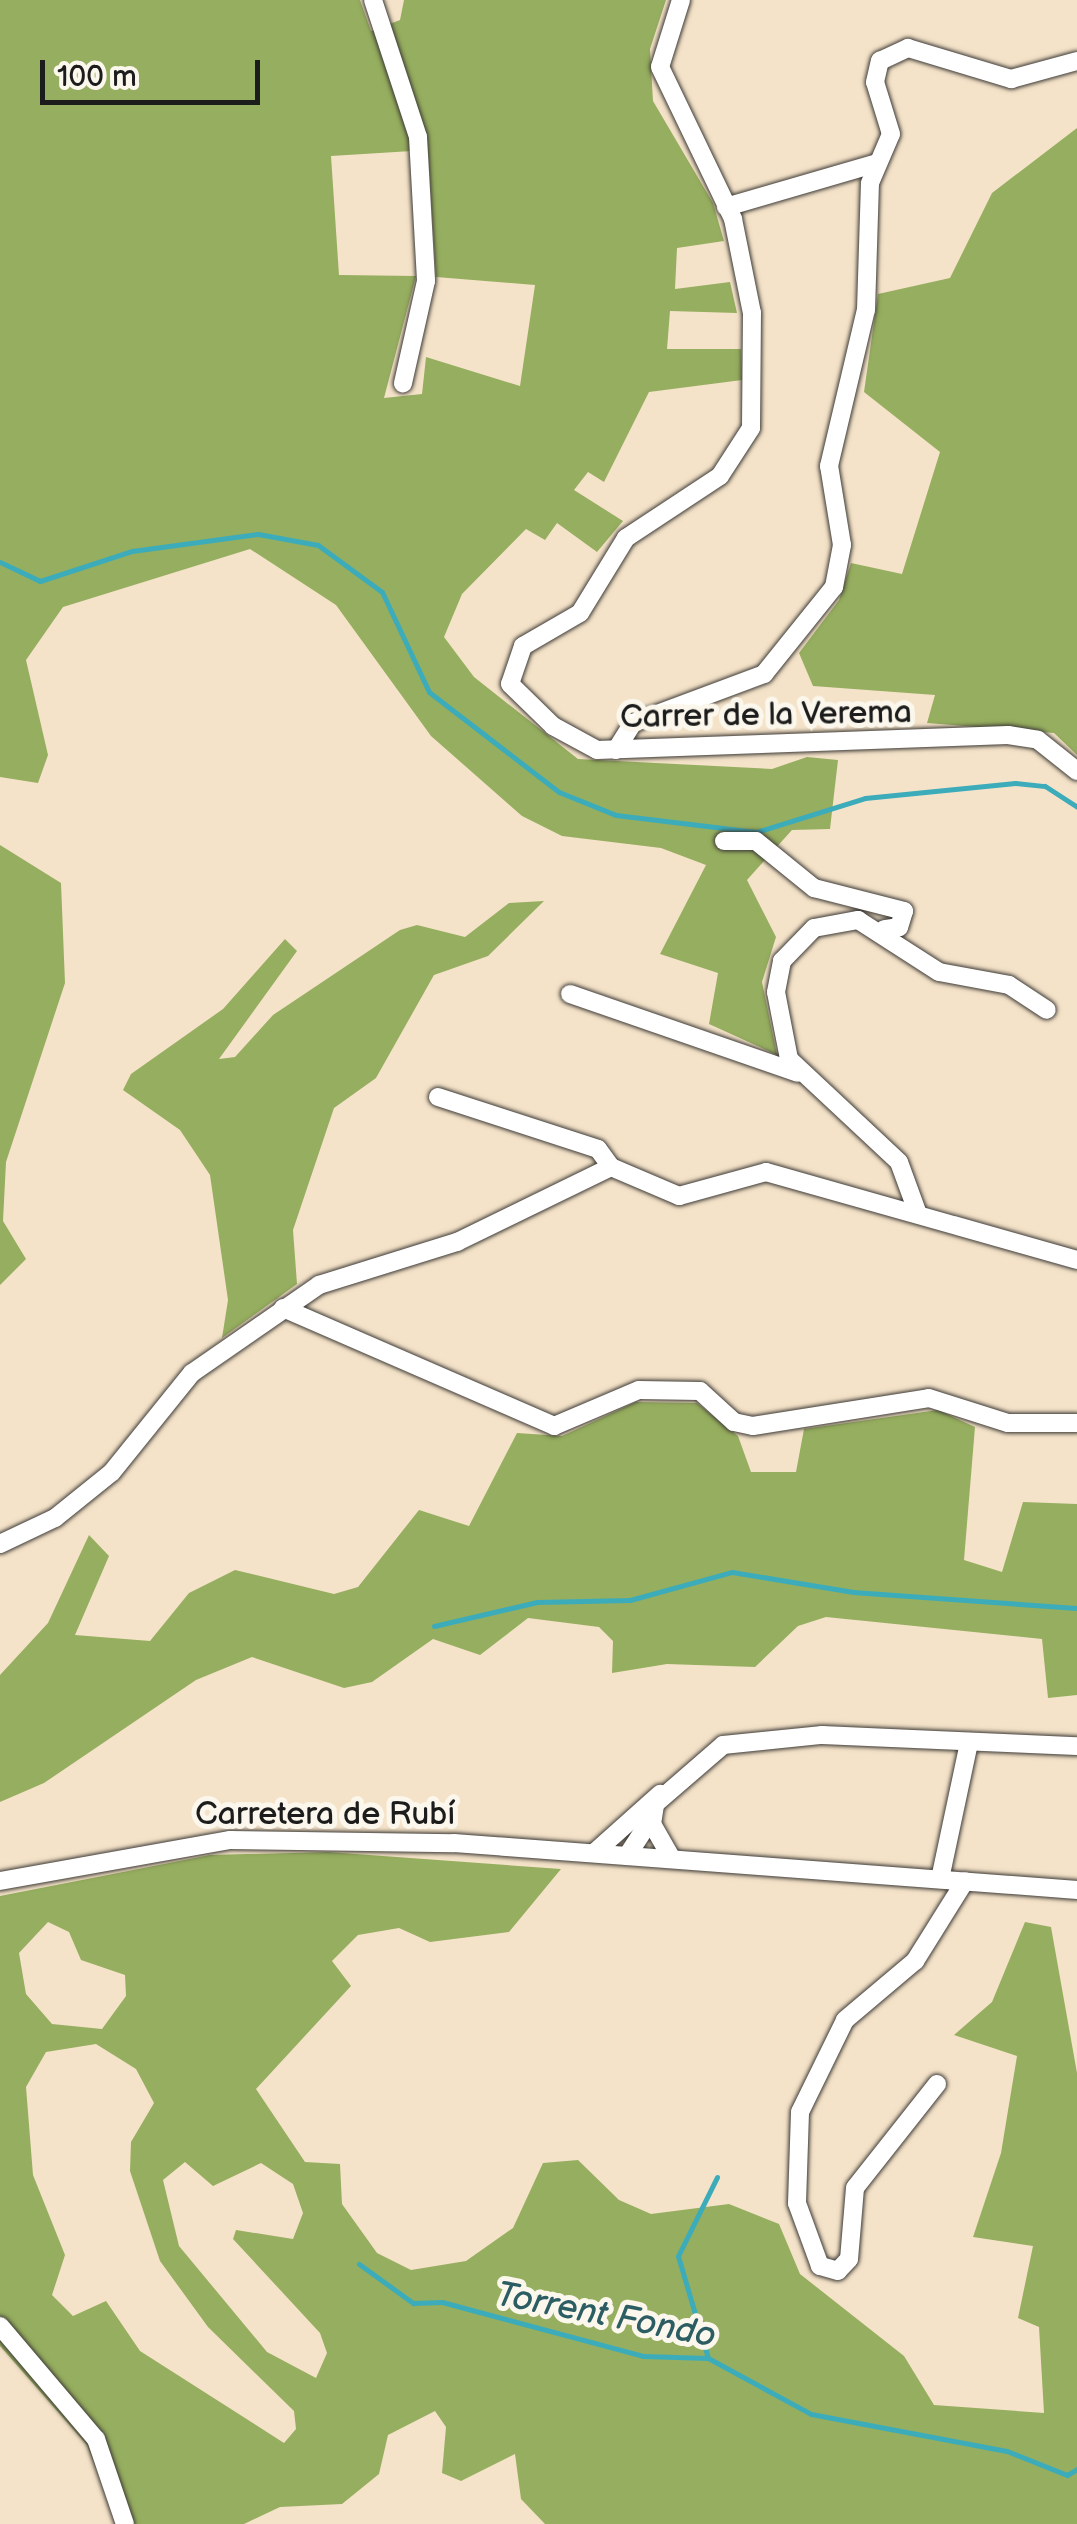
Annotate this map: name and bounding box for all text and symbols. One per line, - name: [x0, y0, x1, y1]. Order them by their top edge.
- scale bar: [45, 40, 265, 102]
- text: 100 m: [57, 59, 137, 95]
- street label: Carrer de la Verema: [619, 694, 913, 738]
- street label: Carretera de Rubí: [195, 1796, 455, 1834]
- water label: Torrent Fondo: [493, 2274, 719, 2358]

